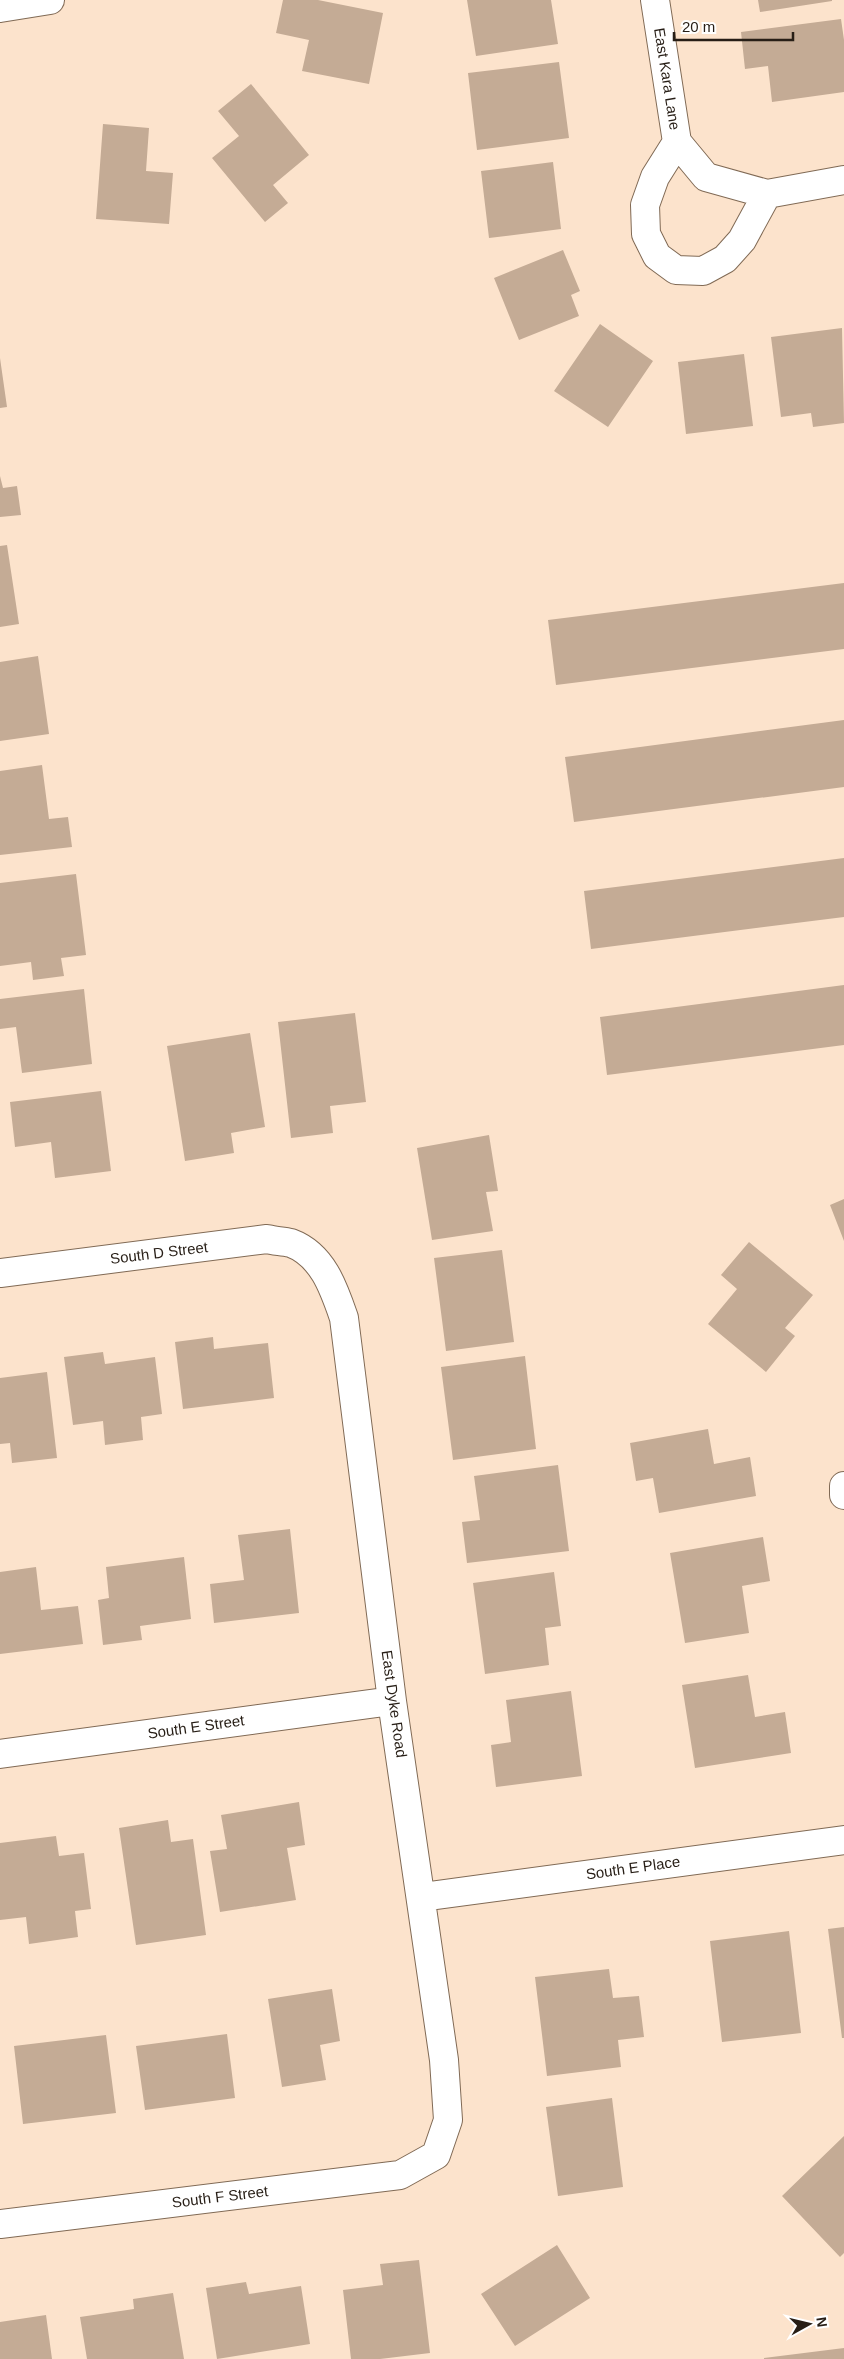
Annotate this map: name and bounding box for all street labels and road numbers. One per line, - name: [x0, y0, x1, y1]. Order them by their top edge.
- street label: East Kara Lane: [651, 27, 684, 131]
- street label: South D Street: [109, 1238, 210, 1267]
- street label: East Dyke Road: [379, 1649, 410, 1759]
- street label: South E Street: [146, 1711, 246, 1742]
- street label: South E Place: [585, 1852, 681, 1883]
- street label: South F Street: [171, 2182, 270, 2211]

